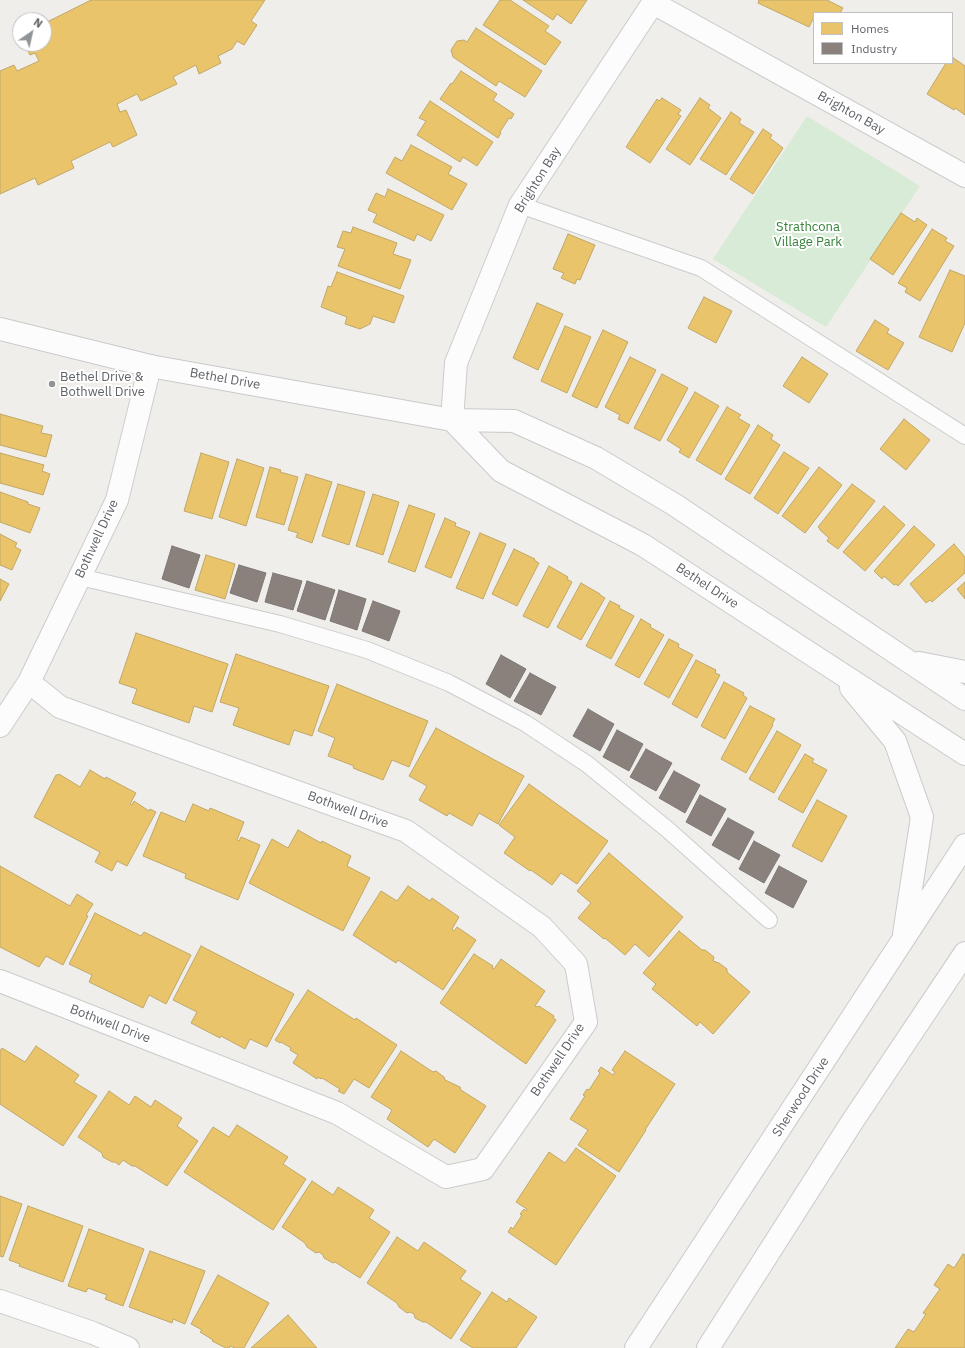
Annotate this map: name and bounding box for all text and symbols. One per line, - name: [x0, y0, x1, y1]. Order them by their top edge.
- north arrow: [12, 12, 52, 52]
- legend: [813, 12, 953, 64]
- text: N: [31, 15, 45, 31]
- text: Homes: [851, 21, 889, 36]
- text: Industry: [851, 41, 897, 56]
- street label: Brighton Bay: [814, 88, 888, 138]
- street label: Brighton Bay: [512, 144, 564, 216]
- park label: Strathcona Village Park: [774, 219, 842, 250]
- street label: Bethel Drive: [188, 365, 262, 393]
- place label: Bethel Drive & Bothwell Drive: [60, 369, 145, 400]
- marker: Bethel Drive & Bothwell Drive: [47, 379, 57, 389]
- street label: Bothwell Drive: [72, 497, 122, 581]
- street label: Bethel Drive: [673, 560, 741, 612]
- street label: Bothwell Drive: [305, 788, 391, 832]
- street label: Bothwell Drive: [68, 1001, 152, 1047]
- street label: Bothwell Drive: [528, 1020, 588, 1100]
- street label: Sherwood Drive: [769, 1054, 833, 1140]

